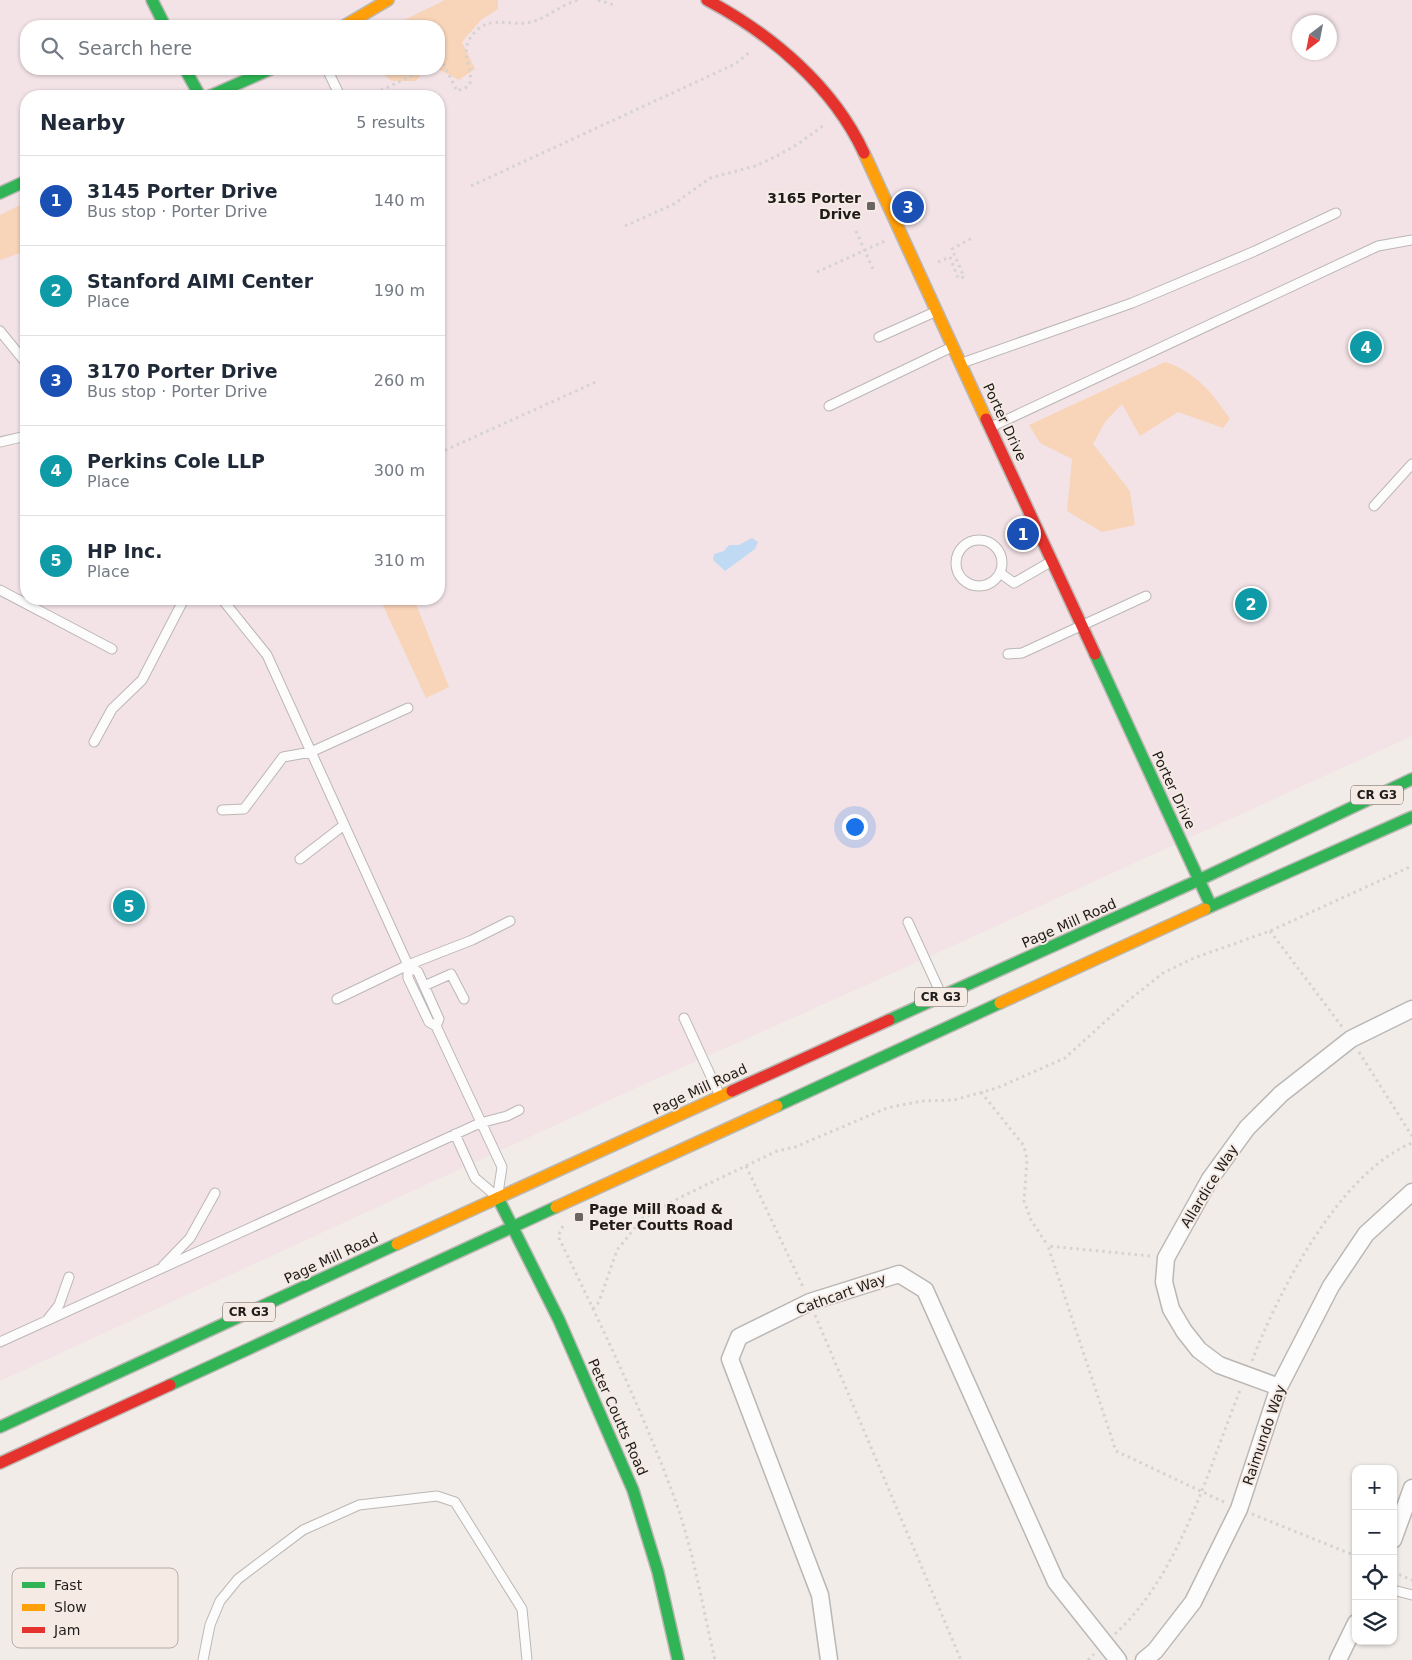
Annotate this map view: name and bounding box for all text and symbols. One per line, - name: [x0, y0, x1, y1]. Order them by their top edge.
- north arrow: [1292, 15, 1337, 60]
- search box: [20, 20, 445, 75]
- icon: search: [38, 34, 66, 62]
- text: Search here: [78, 37, 192, 59]
- text: Nearby: [40, 111, 125, 135]
- text: 5 results: [356, 113, 425, 132]
- text: 3145 Porter Drive: [87, 180, 278, 202]
- pin: 3: [892, 188, 924, 226]
- place label: 3165 Porter Drive: [767, 190, 861, 222]
- text: 1: [50, 191, 62, 210]
- text: 140 m: [374, 191, 425, 210]
- marker: 3165 Porter Drive: [865, 200, 877, 212]
- text: Bus stop · Porter Drive: [87, 202, 267, 221]
- text: Stanford AIMI Center: [87, 270, 313, 292]
- text: 2: [50, 281, 62, 300]
- text: 190 m: [374, 281, 425, 300]
- text: Place: [87, 292, 130, 311]
- pin: 4: [1350, 328, 1382, 366]
- text: 3170 Porter Drive: [87, 360, 278, 382]
- text: 3: [50, 371, 62, 390]
- text: 260 m: [374, 371, 425, 390]
- street label: Porter Drive: [980, 381, 1030, 463]
- text: Bus stop · Porter Drive: [87, 382, 267, 401]
- text: Perkins Cole LLP: [87, 450, 265, 472]
- text: 4: [50, 461, 62, 480]
- text: 300 m: [374, 461, 425, 480]
- text: Place: [87, 472, 130, 491]
- pin: 1: [1007, 515, 1039, 553]
- text: HP Inc.: [87, 540, 163, 562]
- text: 5: [50, 551, 62, 570]
- text: 310 m: [374, 551, 425, 570]
- text: Place: [87, 562, 130, 581]
- pin: 2: [1235, 585, 1267, 623]
- street label: Porter Drive: [1149, 749, 1199, 831]
- road number: CR G3: [1351, 786, 1403, 804]
- your location: [842, 814, 868, 840]
- pin: 5: [113, 887, 145, 925]
- street label: Page Mill Road: [1019, 895, 1119, 951]
- road number: CR G3: [915, 988, 967, 1006]
- street label: Page Mill Road: [651, 1060, 749, 1118]
- street label: Allardice Way: [1177, 1142, 1241, 1230]
- place label: Page Mill Road & Peter Coutts Road: [589, 1201, 733, 1233]
- marker: Page Mill Road & Peter Coutts Road: [573, 1211, 585, 1223]
- street label: Page Mill Road: [282, 1229, 380, 1287]
- street label: Cathcart Way: [794, 1270, 888, 1318]
- road number: CR G3: [223, 1302, 275, 1321]
- street label: Peter Coutts Road: [585, 1356, 651, 1478]
- street label: Raimundo Way: [1239, 1383, 1289, 1487]
- map controls: [1352, 1465, 1397, 1645]
- button: +: [1352, 1465, 1397, 1510]
- button: −: [1352, 1510, 1397, 1555]
- button: locate: [1352, 1555, 1397, 1600]
- legend: [12, 1568, 178, 1648]
- text: Fast: [54, 1577, 83, 1593]
- text: Slow: [54, 1599, 87, 1615]
- button: layers: [1352, 1600, 1397, 1645]
- text: Jam: [53, 1622, 80, 1638]

